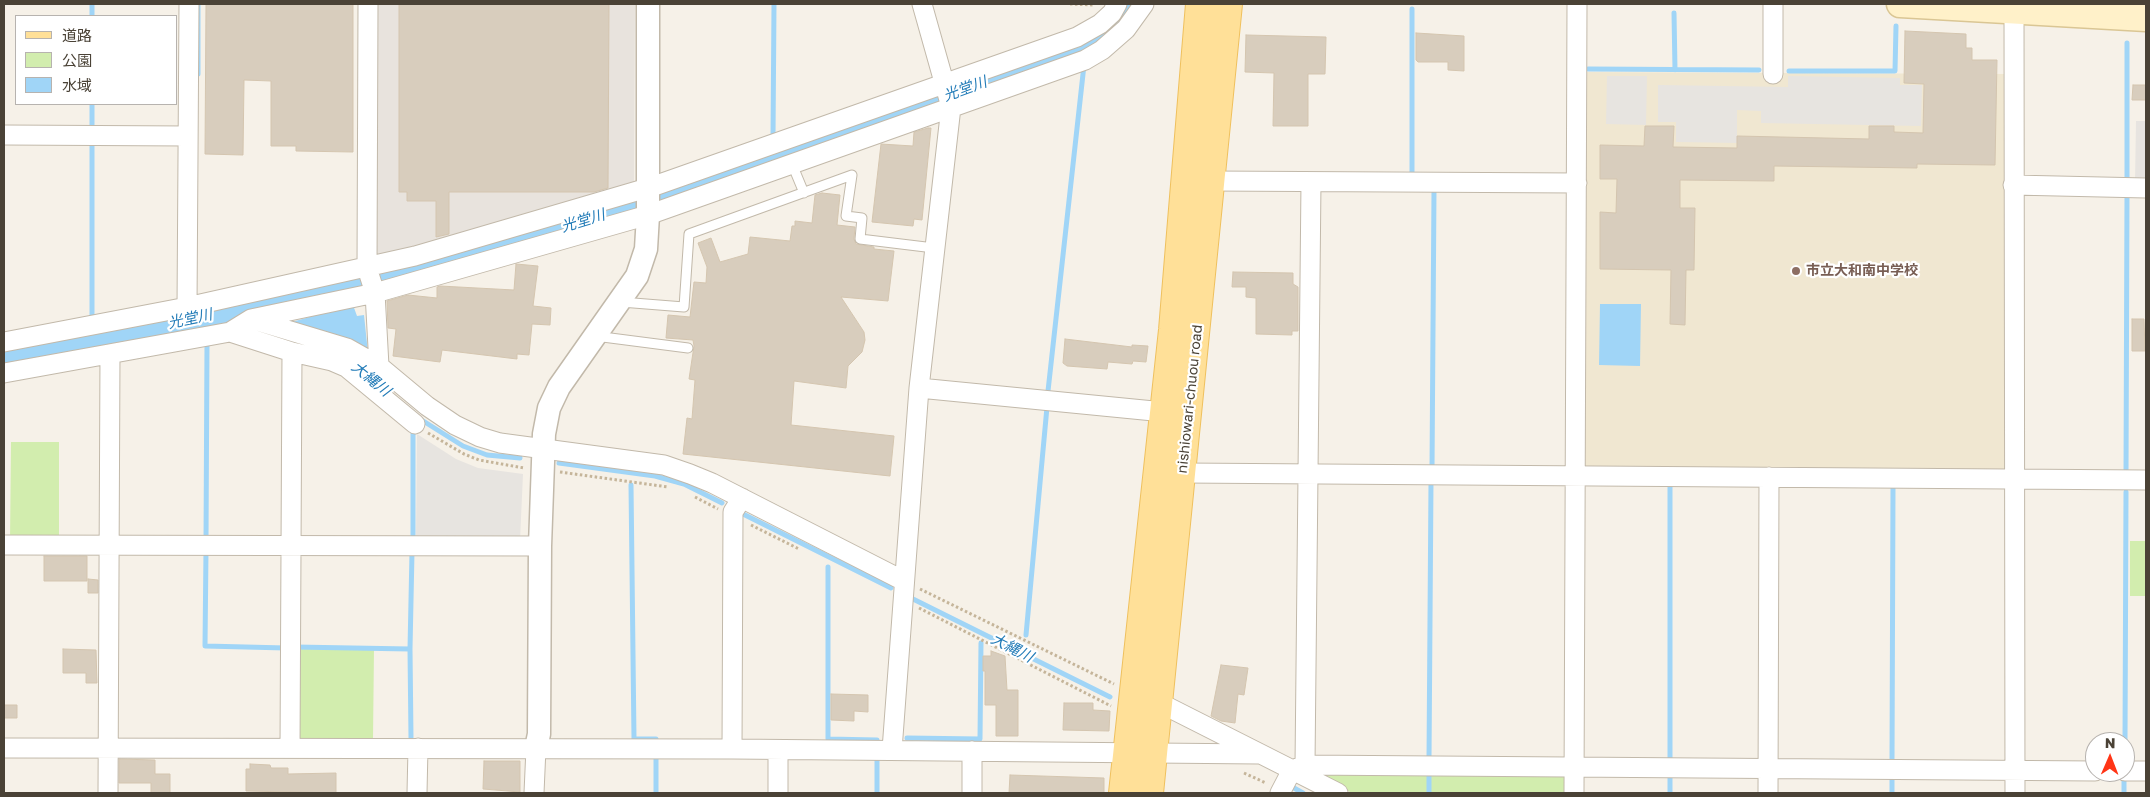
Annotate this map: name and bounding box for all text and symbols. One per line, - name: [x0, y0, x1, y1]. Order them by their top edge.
- legend: [15, 15, 178, 105]
- text: 道路: [62, 26, 92, 44]
- text: 公園: [62, 51, 92, 69]
- water label: 光堂川: [941, 73, 989, 105]
- text: 水域: [62, 76, 92, 94]
- water label: 光堂川: [559, 206, 607, 236]
- place label: 市立大和南中学校: [1806, 263, 1918, 279]
- marker: 市立大和南中学校: [1790, 265, 1802, 277]
- water label: 光堂川: [166, 306, 214, 332]
- street label: nishiowari-chuou road: [1174, 324, 1206, 474]
- water label: 大縄川: [348, 358, 394, 400]
- water label: 大縄川: [988, 630, 1036, 666]
- north arrow: [2085, 732, 2135, 782]
- text: N: [2105, 734, 2116, 751]

